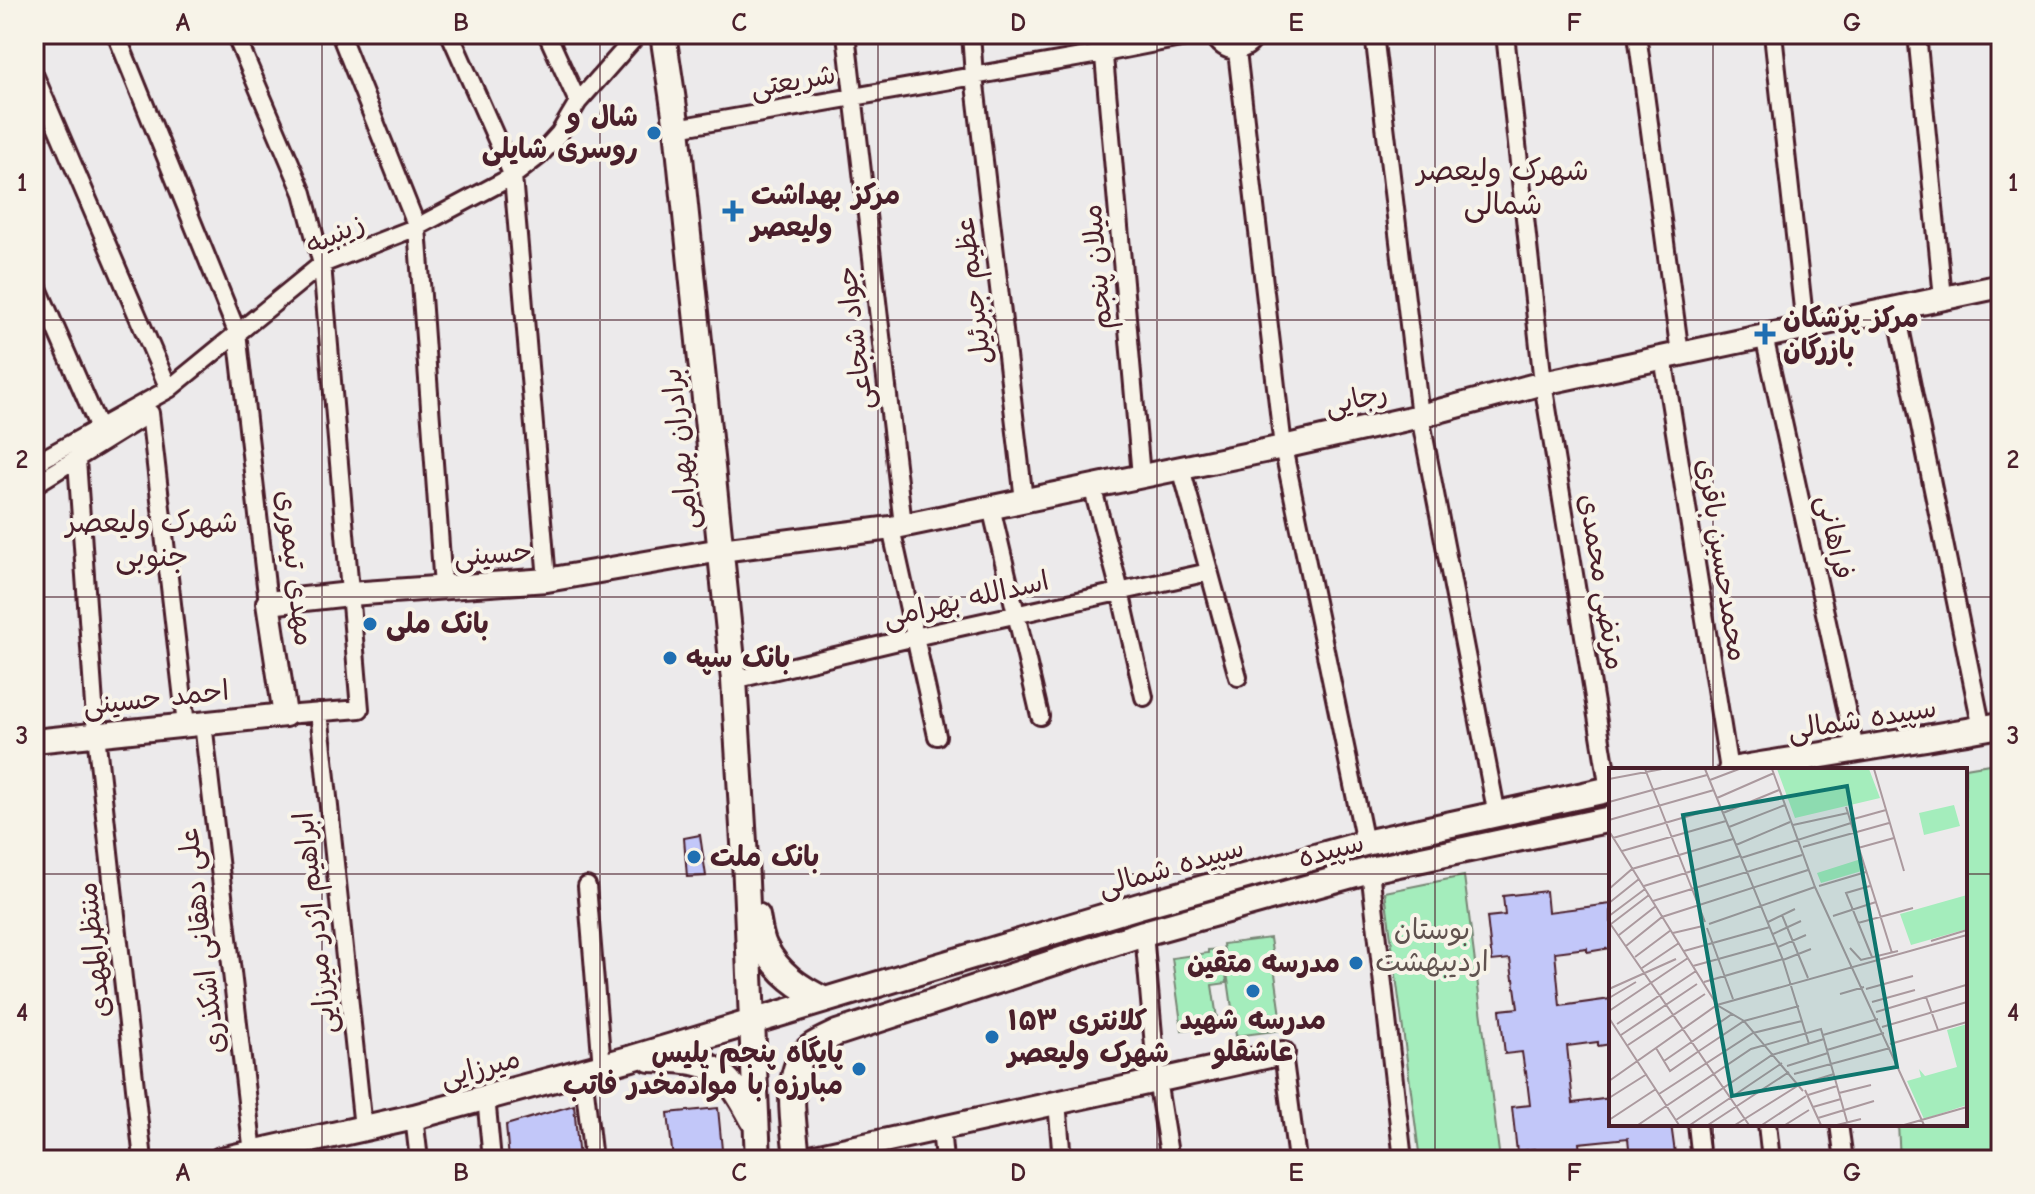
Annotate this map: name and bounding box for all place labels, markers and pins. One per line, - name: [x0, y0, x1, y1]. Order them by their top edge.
- place label: شال و روسری شایلی: [482, 101, 638, 167]
- marker: شال و روسری شایلی: [645, 124, 663, 142]
- place label: مرکز بهداشت ولیعصر: [748, 179, 900, 244]
- marker: مرکز بهداشت ولیعصر: [722, 200, 744, 222]
- place label: مرکز پزشکان بازرگان: [1783, 302, 1919, 367]
- marker: مرکز پزشکان بازرگان: [1754, 323, 1776, 345]
- place label: بانک ملی: [386, 608, 489, 642]
- marker: بانک ملی: [361, 615, 379, 633]
- place label: بانک سپه: [686, 642, 790, 675]
- marker: بانک سپه: [661, 649, 679, 667]
- place label: بانک ملت: [710, 841, 819, 874]
- marker: بانک ملت: [685, 848, 703, 866]
- place label: مدرسه متقین: [1187, 947, 1340, 979]
- marker: مدرسه متقین: [1347, 954, 1365, 972]
- marker: مدرسه شهید عاشقلو: [1244, 982, 1262, 1000]
- place label: مدرسه شهید عاشقلو: [1180, 1004, 1326, 1070]
- place label: کلانتری ۱۵۳ شهرک ولیعصر: [1005, 1005, 1169, 1070]
- marker: کلانتری ۱۵۳ شهرک ولیعصر: [983, 1028, 1001, 1046]
- place label: پایگاه پنجم پلیس مبارزه با موادمخدر فاتب: [563, 1035, 843, 1103]
- marker: پایگاه پنجم پلیس مبارزه با موادمخدر فاتب: [850, 1060, 868, 1078]

